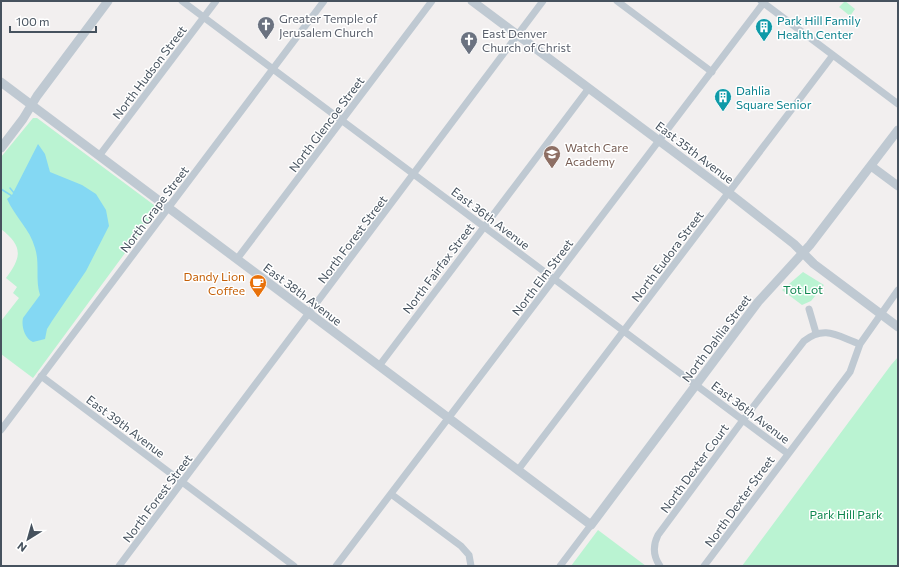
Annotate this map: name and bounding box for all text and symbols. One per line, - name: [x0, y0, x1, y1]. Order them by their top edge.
- scale bar: [10, 8, 96, 34]
- place label: Greater Temple of Jerusalem Church: [279, 11, 378, 40]
- place label: Park Hill Family Health Center: [777, 13, 861, 41]
- text: 100 m: [16, 14, 50, 28]
- church icon: Greater Temple of Jerusalem Church: [256, 15, 276, 40]
- building icon: Park Hill Family Health Center: [754, 17, 774, 42]
- street label: North Hudson Street: [109, 22, 189, 122]
- place label: East Denver Church of Christ: [482, 26, 571, 54]
- church icon: East Denver Church of Christ: [459, 30, 479, 55]
- street label: North Glencoe Street: [286, 73, 366, 174]
- place label: Dahlia Square Senior: [736, 83, 812, 111]
- building icon: Dahlia Square Senior: [713, 87, 733, 112]
- street label: East 35th Avenue: [653, 118, 737, 186]
- place label: Watch Care Academy: [565, 140, 628, 168]
- school or university icon: Watch Care Academy: [542, 144, 562, 169]
- street label: North Grape Street: [117, 163, 191, 255]
- street label: East 36th Avenue: [449, 184, 533, 252]
- street label: North Forest Street: [314, 192, 390, 286]
- street label: North Eudora Street: [628, 208, 706, 304]
- street label: North Fairfax Street: [399, 220, 477, 316]
- street label: North Elm Street: [509, 236, 575, 318]
- street label: East 38th Avenue: [261, 260, 345, 328]
- place label: Dandy Lion Coffee: [184, 269, 245, 297]
- cafe icon: Dandy Lion Coffee: [248, 273, 268, 298]
- park label: Tot Lot: [783, 282, 823, 296]
- street label: North Dahlia Street: [679, 292, 753, 384]
- street label: East 36th Avenue: [709, 378, 793, 446]
- street label: East 39th Avenue: [84, 392, 168, 460]
- street label: North Dexter Court: [657, 421, 731, 515]
- street label: North Forest Street: [119, 451, 195, 545]
- street label: North Dexter Street: [701, 453, 777, 549]
- park label: Park Hill Park: [810, 507, 883, 521]
- north arrow: [8, 519, 48, 559]
- text: N: [14, 540, 29, 555]

